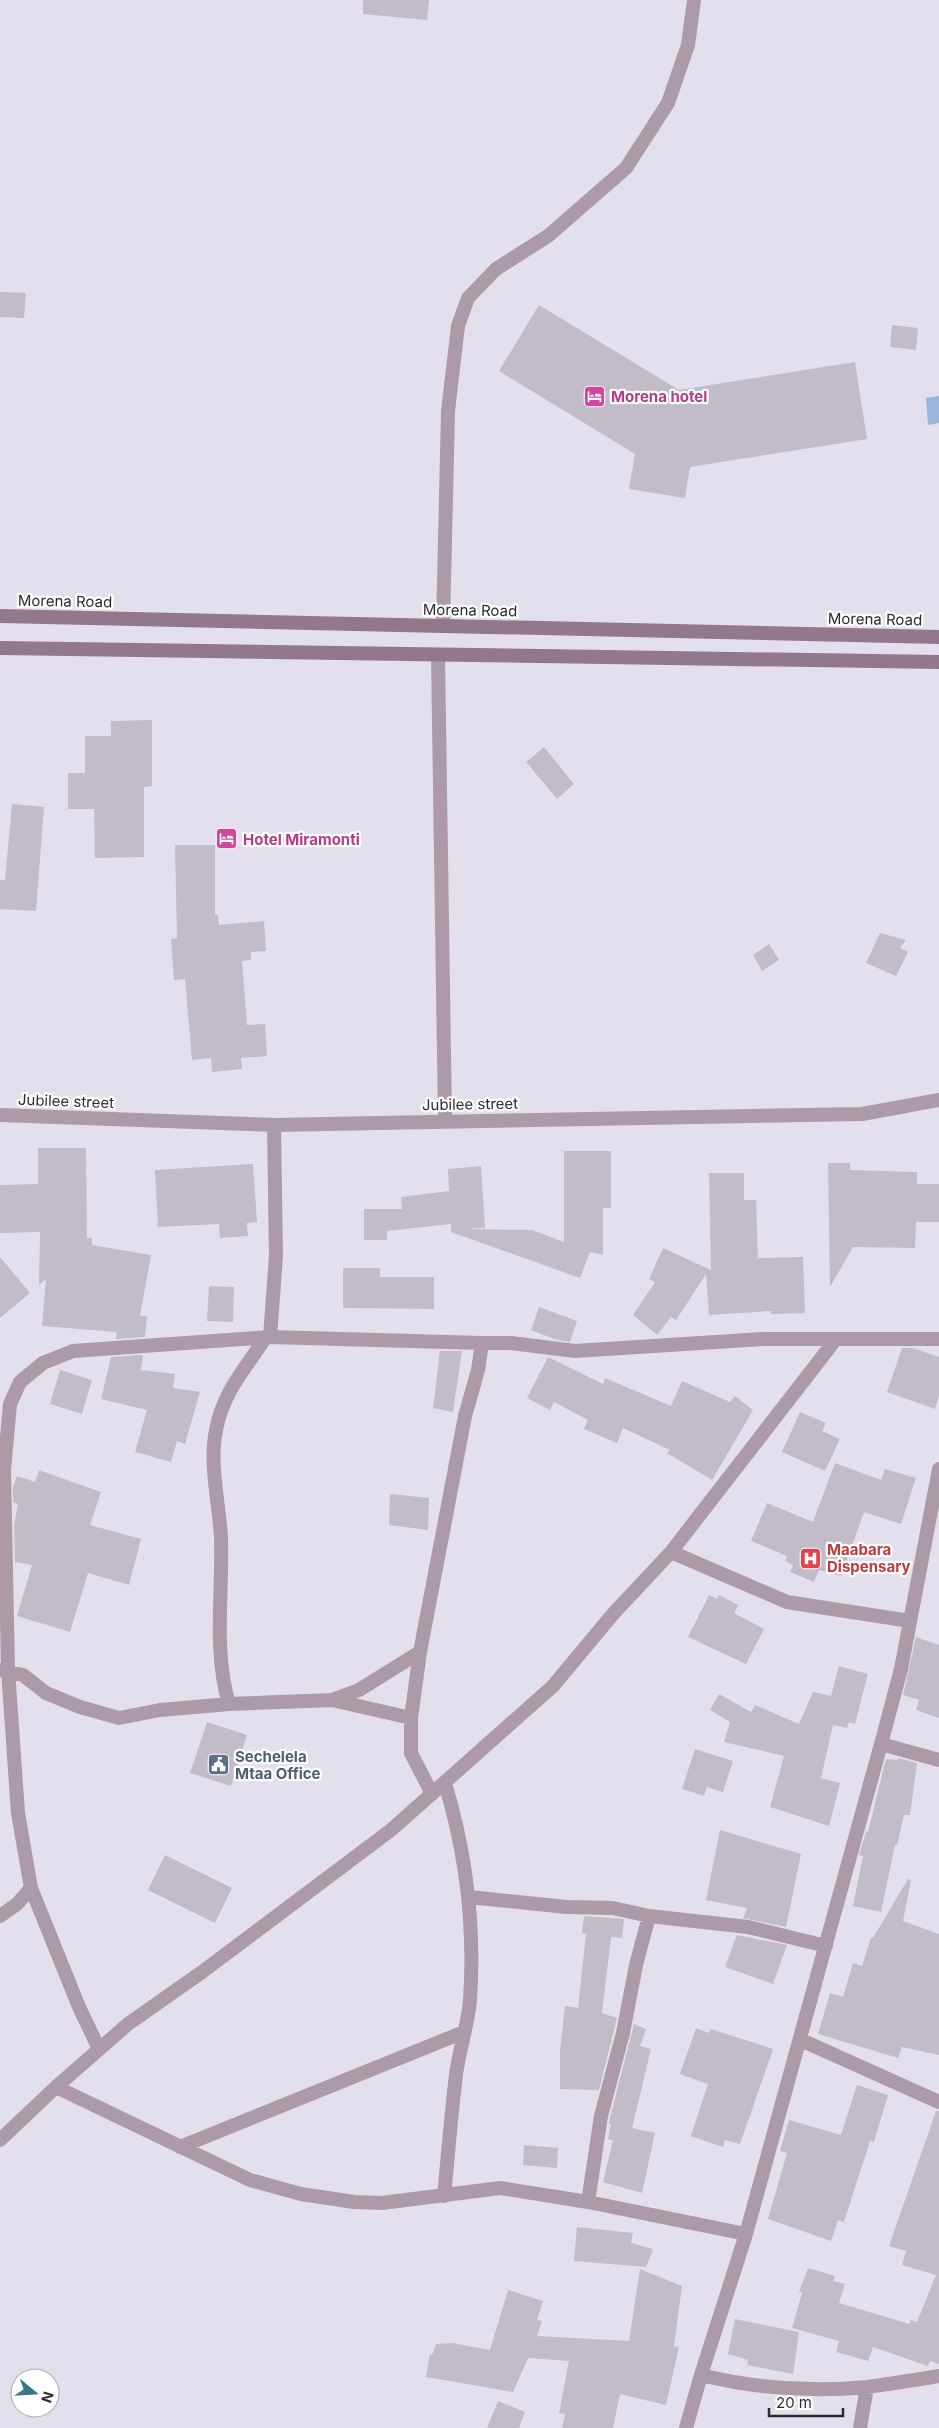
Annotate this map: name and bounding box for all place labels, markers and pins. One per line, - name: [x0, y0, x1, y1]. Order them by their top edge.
- hotel icon: Morena hotel: [583, 384, 607, 408]
- place label: Morena hotel: [611, 387, 707, 406]
- hotel icon: Hotel Miramonti: [215, 827, 239, 851]
- place label: Hotel Miramonti: [243, 830, 360, 849]
- place label: Maabara Dispensary: [827, 1540, 911, 1576]
- hospital icon: Maabara Dispensary: [799, 1546, 823, 1570]
- place label: Sechelela Mtaa Office: [235, 1747, 321, 1783]
- public building icon: Sechelela Mtaa Office: [207, 1753, 231, 1777]

